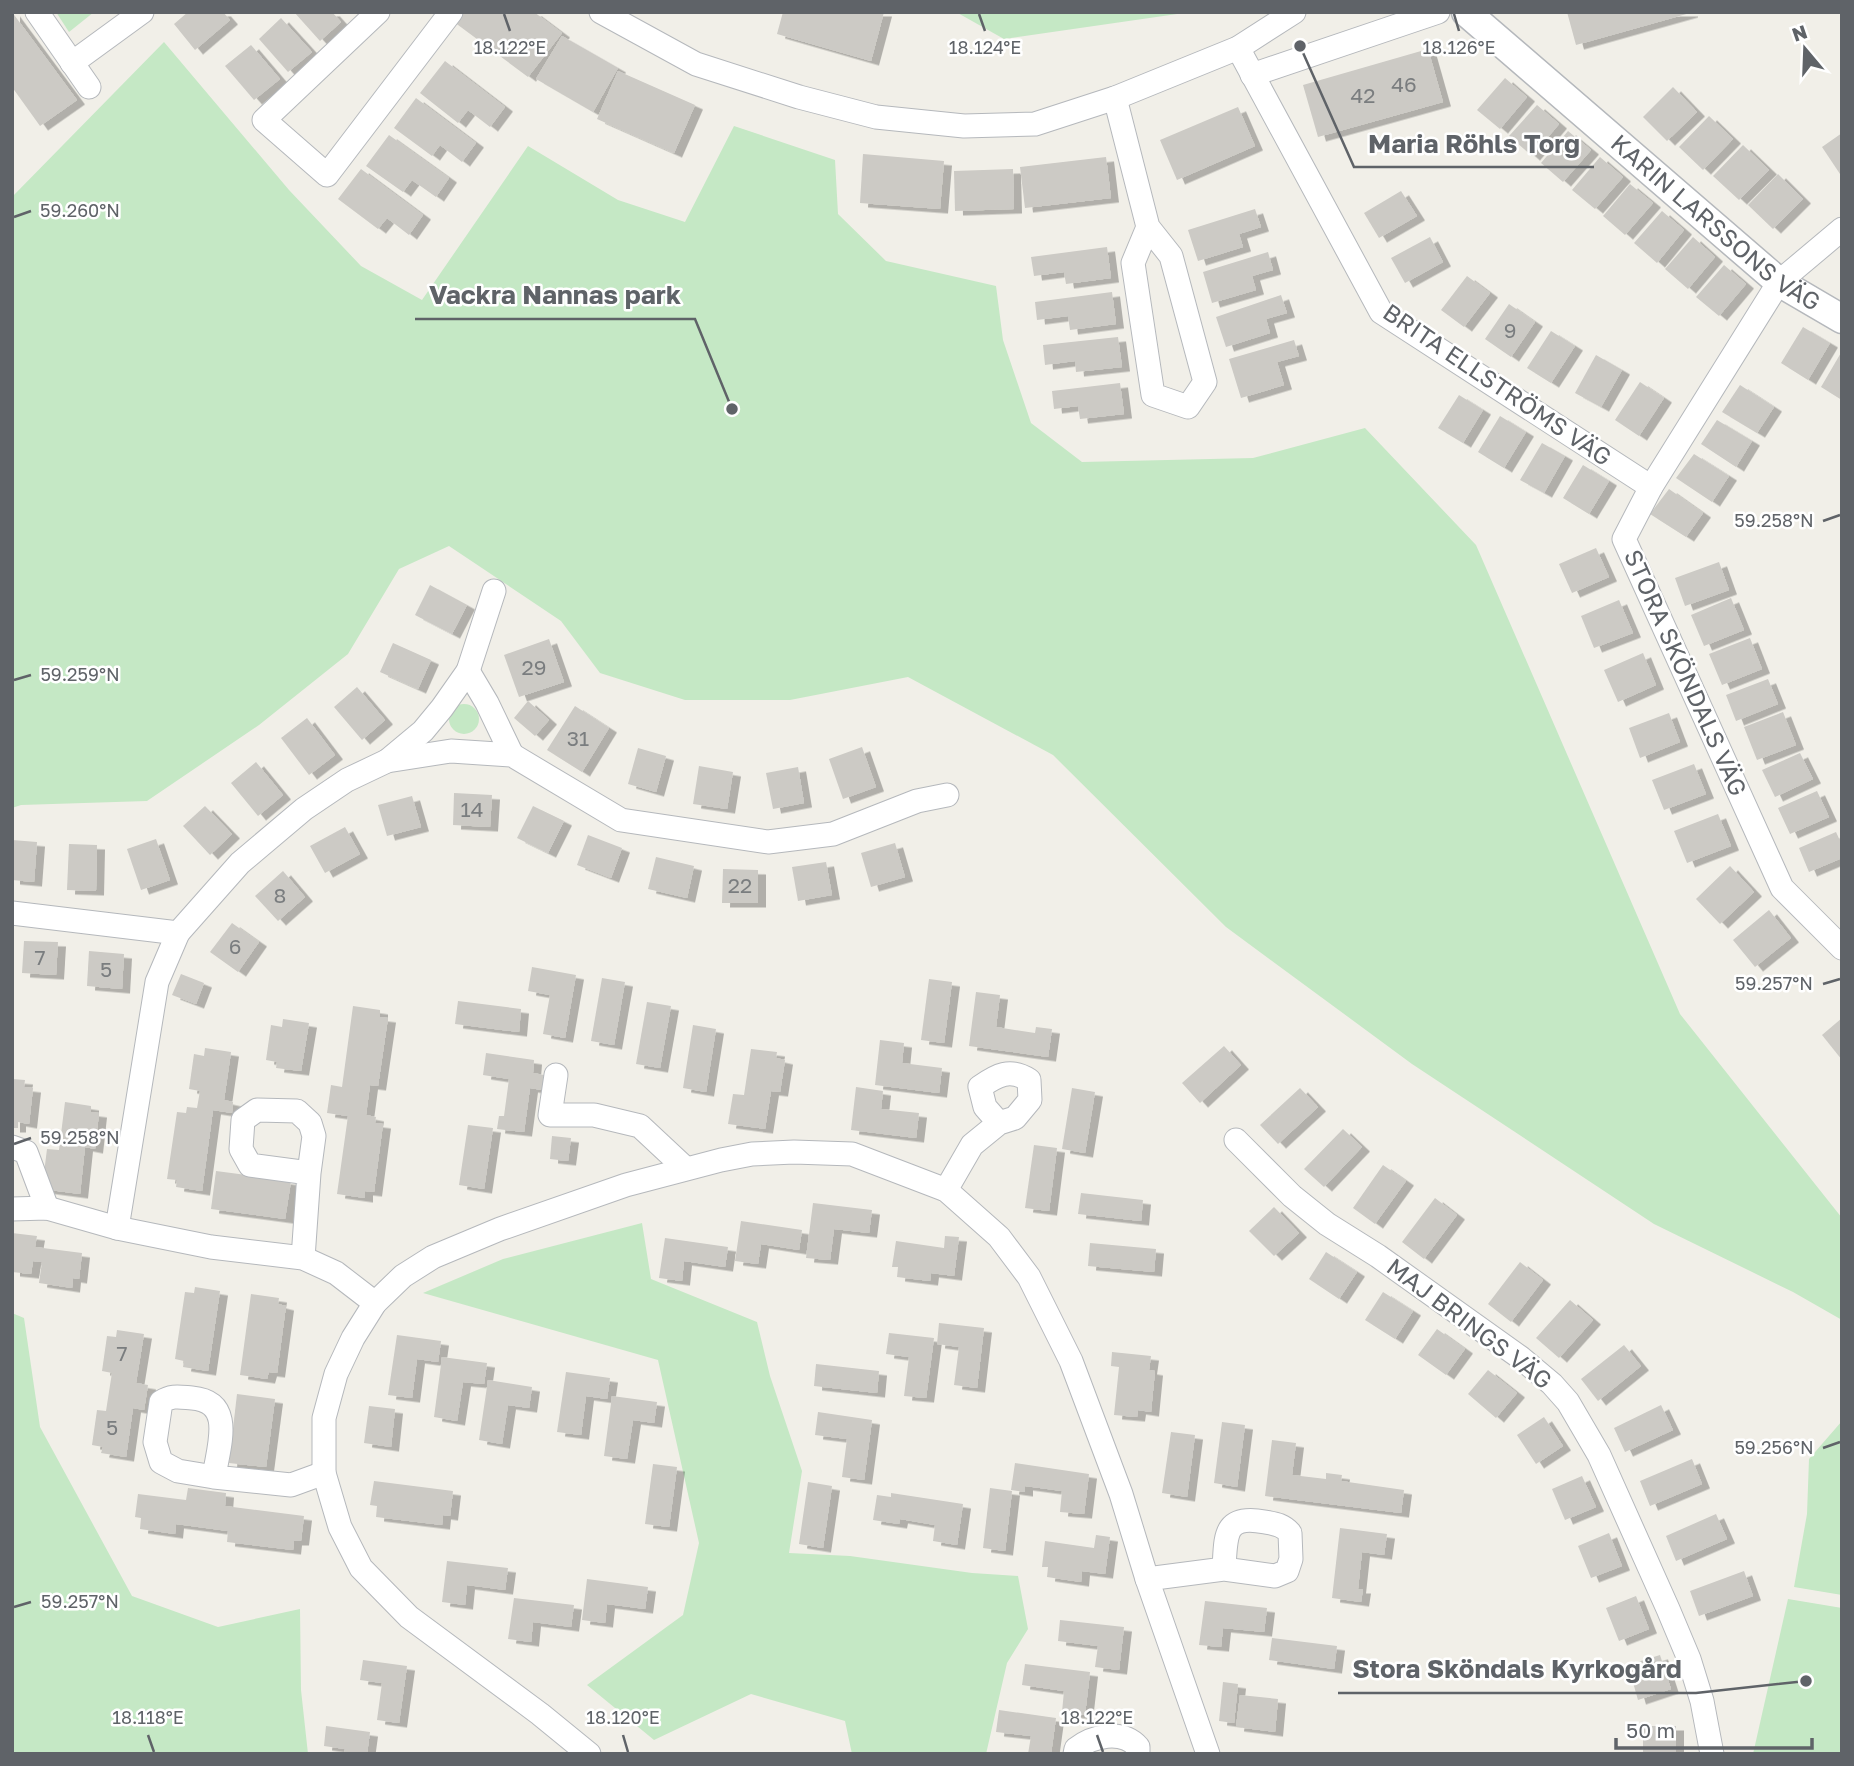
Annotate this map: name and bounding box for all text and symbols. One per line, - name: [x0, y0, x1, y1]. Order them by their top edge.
- north arrow: [1770, 14, 1840, 84]
- text: N: [1789, 19, 1810, 46]
- text: 18.122°E: [474, 36, 546, 58]
- text: 18.124°E: [949, 36, 1021, 58]
- text: 18.126°E: [1422, 36, 1496, 58]
- house number: 46: [1391, 71, 1417, 97]
- house number: 42: [1351, 82, 1376, 108]
- callout: Maria Röhls Torg: [1354, 120, 1594, 167]
- text: Maria Röhls Torg: [1368, 128, 1580, 159]
- street label: KARIN LARSSONS VÄG: [1606, 128, 1826, 316]
- text: 59.260°N: [40, 199, 120, 221]
- callout: Vackra Nannas park: [415, 272, 695, 319]
- text: Vackra Nannas park: [429, 279, 681, 310]
- street label: BRITA ELLSTRÖMS VÄG: [1378, 297, 1617, 471]
- house number: 9: [1504, 317, 1516, 343]
- text: 59.258°N: [1734, 509, 1814, 531]
- street label: STORA SKÖNDALS VÄG: [1619, 545, 1754, 800]
- house number: 29: [522, 654, 546, 680]
- text: 59.259°N: [40, 663, 120, 685]
- house number: 31: [567, 725, 589, 751]
- house number: 14: [461, 796, 484, 822]
- house number: 22: [728, 872, 752, 898]
- house number: 8: [274, 882, 286, 908]
- house number: 6: [229, 933, 241, 959]
- house number: 7: [34, 944, 46, 970]
- house number: 5: [100, 956, 112, 982]
- text: 59.257°N: [1735, 972, 1813, 994]
- text: 59.258°N: [40, 1126, 120, 1148]
- street label: MAJ BRINGS VÄG: [1382, 1251, 1558, 1394]
- house number: 7: [116, 1340, 128, 1366]
- house number: 5: [106, 1414, 118, 1440]
- text: 59.256°N: [1734, 1436, 1814, 1458]
- text: 59.257°N: [41, 1590, 119, 1612]
- callout: Stora Sköndals Kyrkogård: [1338, 1646, 1696, 1693]
- text: Stora Sköndals Kyrkogård: [1352, 1653, 1682, 1684]
- text: 18.118°E: [112, 1706, 184, 1728]
- text: 18.120°E: [586, 1706, 660, 1728]
- text: 18.122°E: [1061, 1706, 1133, 1728]
- scale bar: [1616, 1706, 1812, 1750]
- text: 50 m: [1626, 1717, 1675, 1743]

